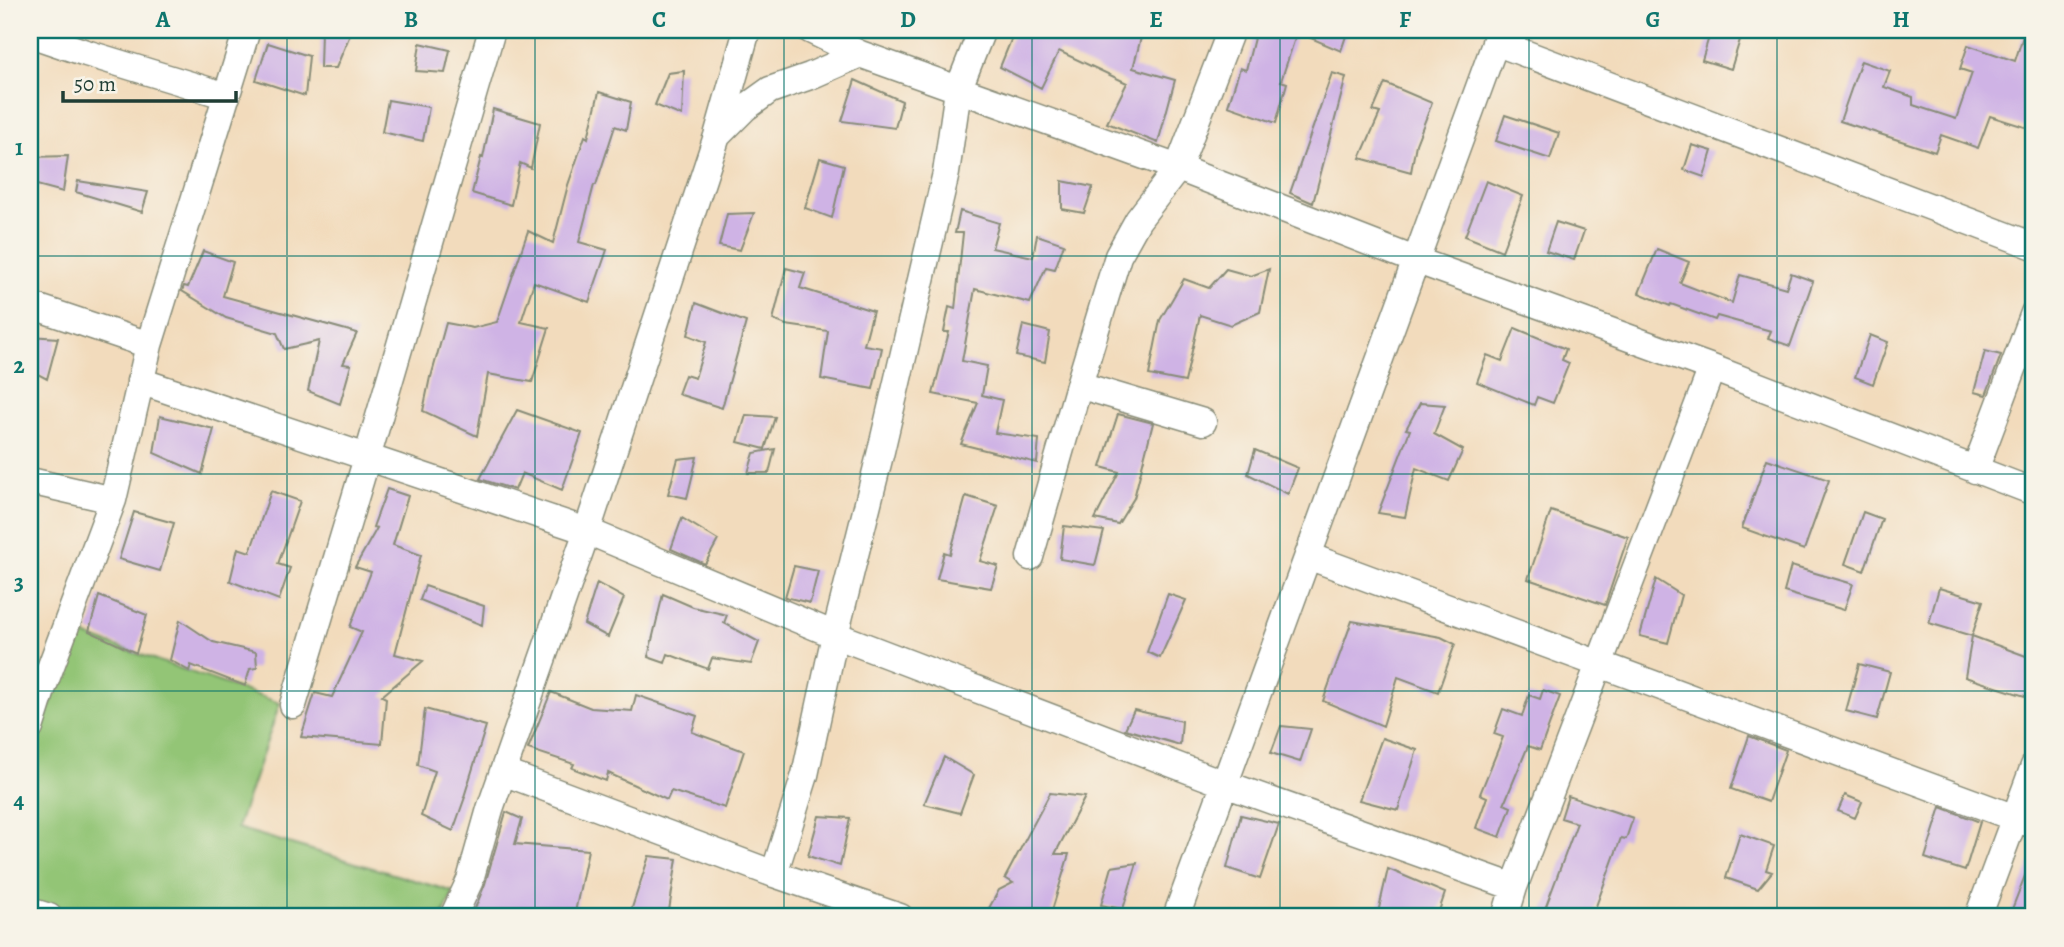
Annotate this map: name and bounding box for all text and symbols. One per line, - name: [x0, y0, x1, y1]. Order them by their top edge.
- text: A: [155, 4, 171, 35]
- text: B: [404, 4, 418, 35]
- text: C: [652, 4, 666, 35]
- text: D: [900, 4, 916, 35]
- text: E: [1149, 4, 1163, 35]
- text: F: [1399, 4, 1412, 35]
- text: G: [1645, 4, 1661, 35]
- text: H: [1892, 4, 1910, 35]
- scale bar: [63, 60, 236, 104]
- text: 50 m: [74, 70, 116, 98]
- text: 1: [15, 132, 23, 163]
- text: 2: [13, 350, 25, 381]
- text: 3: [14, 567, 24, 598]
- text: 4: [14, 785, 25, 816]

